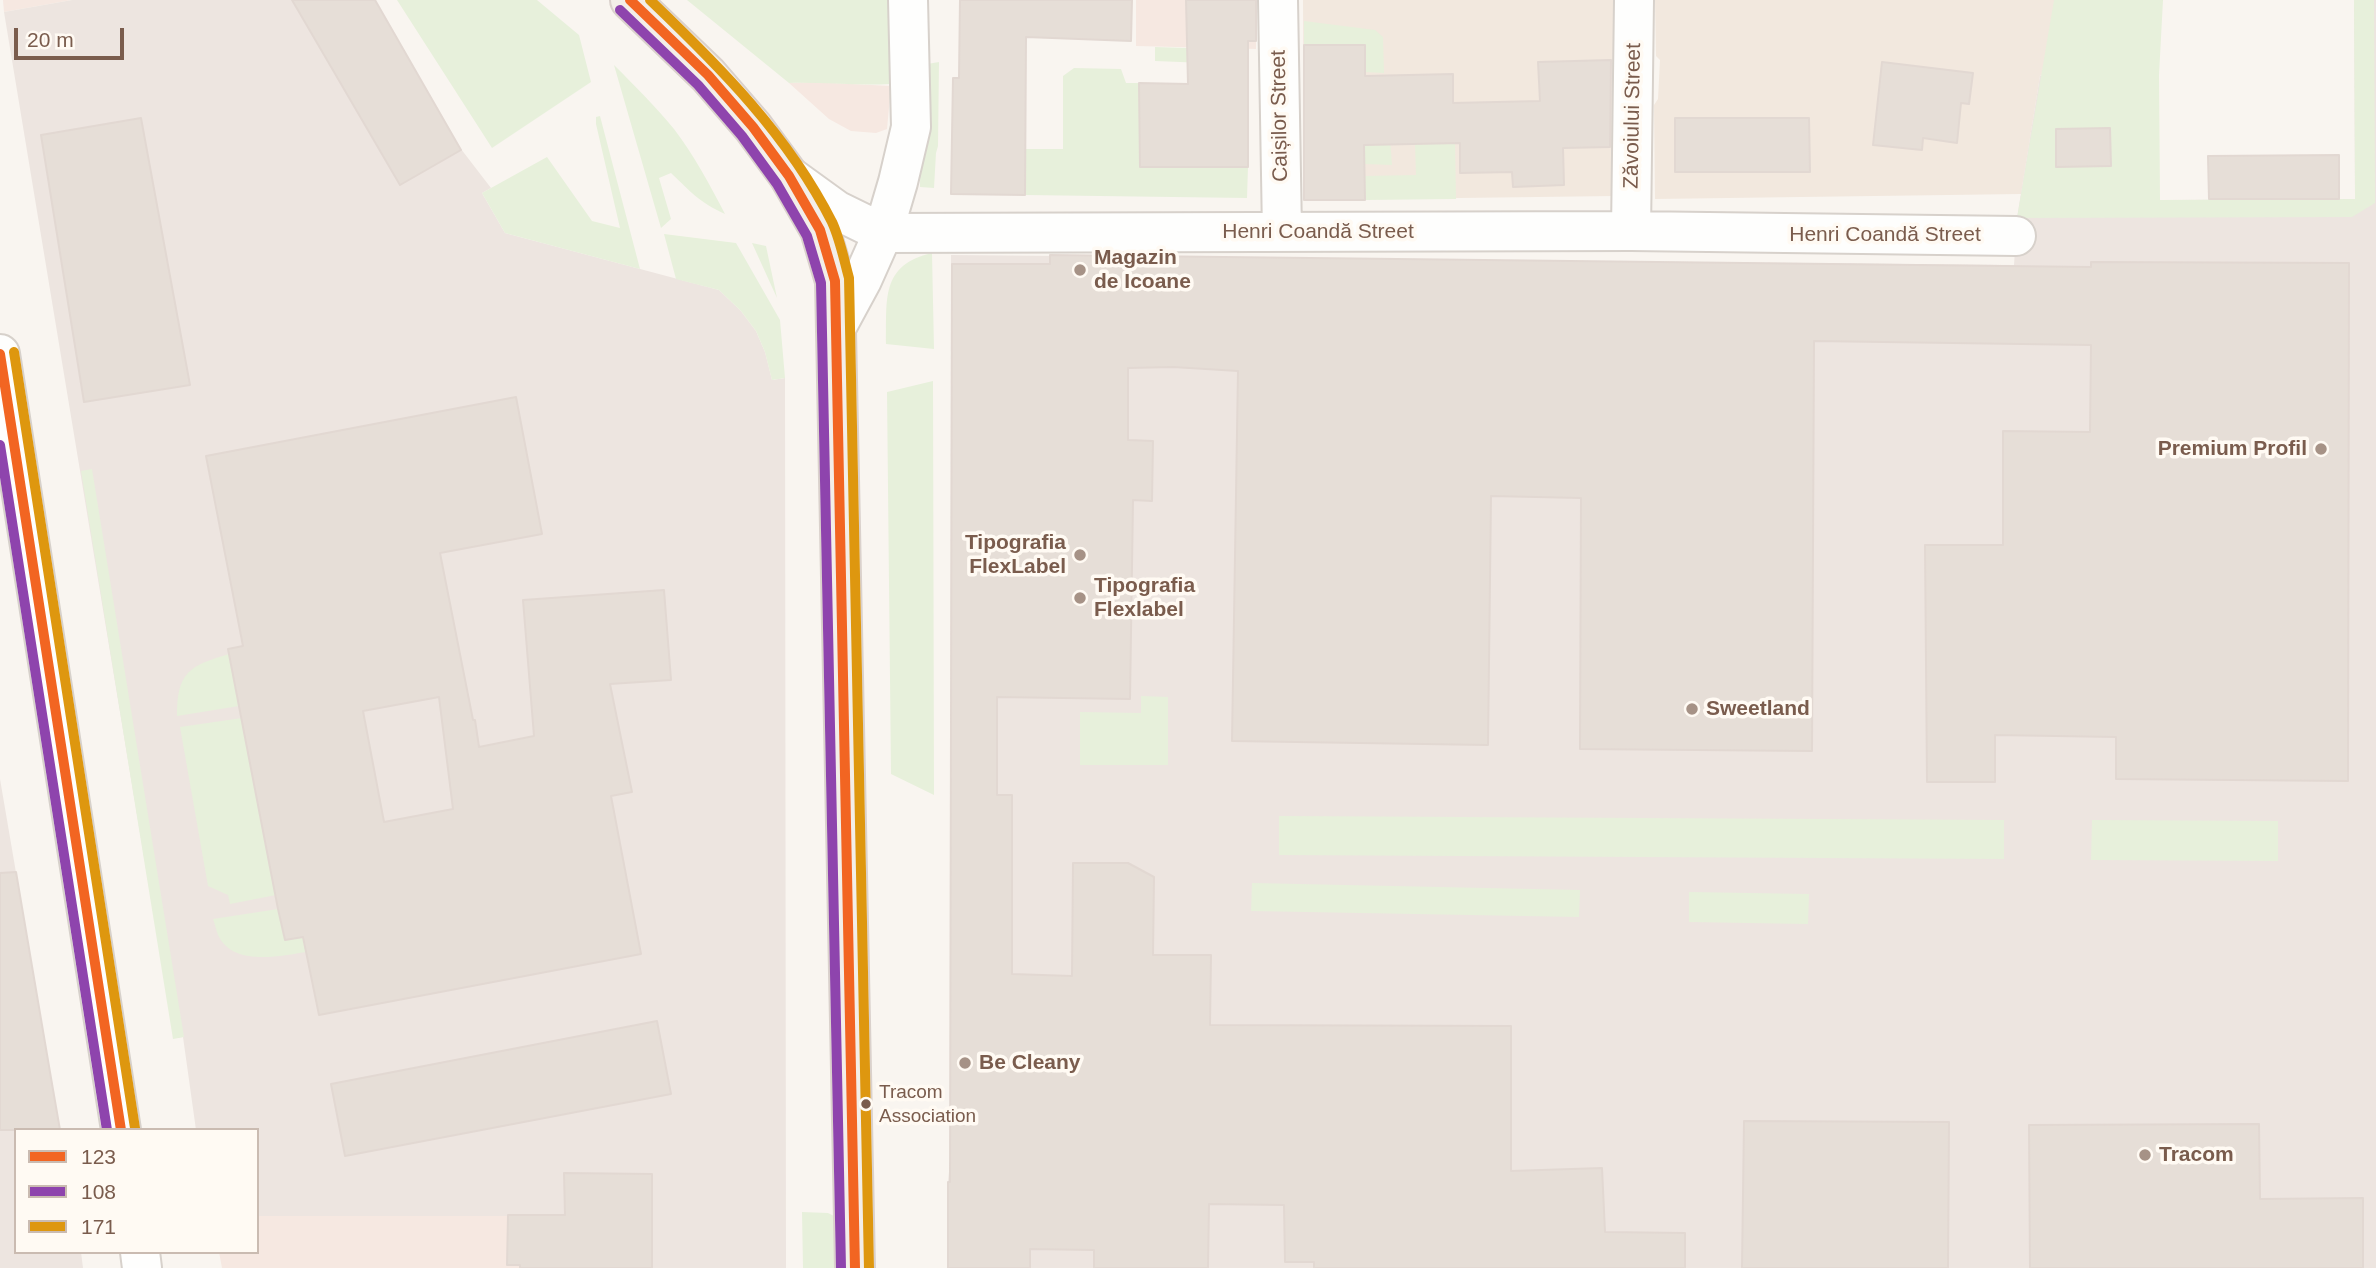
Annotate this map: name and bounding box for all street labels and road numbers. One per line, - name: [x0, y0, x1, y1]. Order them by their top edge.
- street label: Zăvoiului Street: [1619, 43, 1647, 189]
- street label: Caișilor Street: [1266, 50, 1294, 182]
- street label: Henri Coandă Street: [1222, 219, 1414, 245]
- street label: Henri Coandă Street: [1789, 222, 1981, 248]

